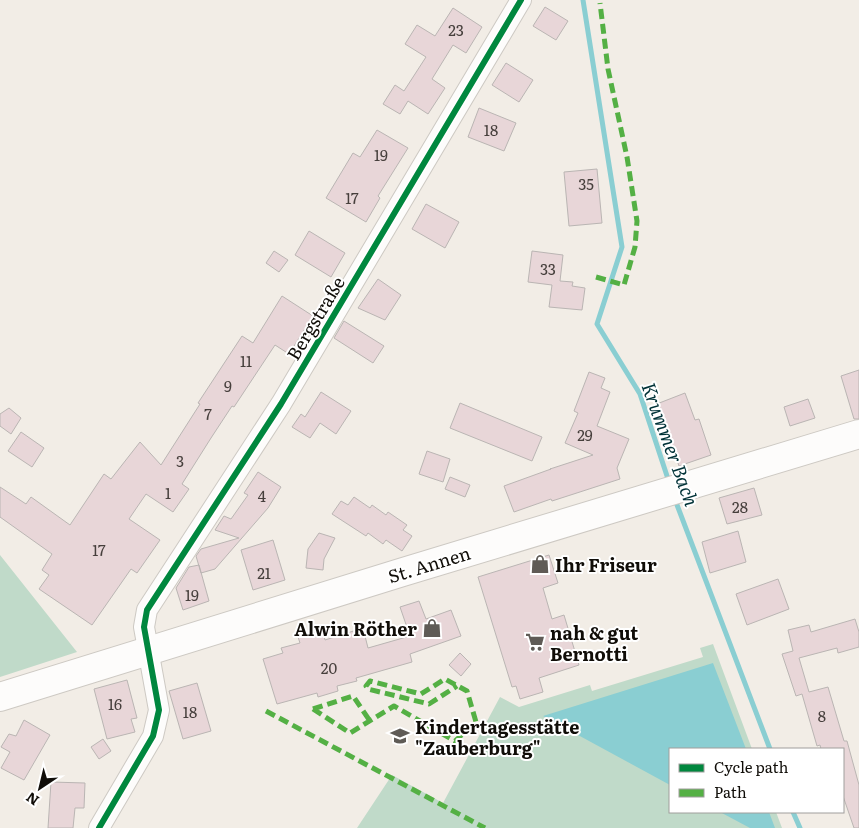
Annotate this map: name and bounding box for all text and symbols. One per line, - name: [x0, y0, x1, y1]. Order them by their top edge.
- house number: 23: [448, 18, 464, 41]
- house number: 18: [484, 118, 498, 141]
- house number: 19: [374, 143, 388, 166]
- house number: 35: [578, 172, 594, 195]
- house number: 17: [345, 186, 359, 209]
- house number: 33: [540, 257, 556, 280]
- street label: Bergstraße: [279, 271, 351, 365]
- house number: 11: [240, 349, 252, 372]
- house number: 9: [224, 374, 232, 397]
- water label: Krummer Bach: [636, 378, 706, 510]
- house number: 7: [204, 402, 212, 425]
- house number: 29: [577, 423, 593, 446]
- house number: 3: [176, 449, 184, 472]
- house number: 1: [165, 481, 171, 504]
- house number: 4: [258, 484, 266, 507]
- house number: 28: [732, 495, 748, 518]
- house number: 17: [92, 538, 106, 561]
- street label: St. Annen: [384, 539, 474, 589]
- place label: Ihr Friseur: [555, 551, 657, 578]
- shop icon: Ihr Friseur: [529, 553, 551, 575]
- house number: 21: [257, 561, 271, 584]
- house number: 19: [185, 583, 199, 606]
- place label: Alwin Röther: [294, 615, 417, 642]
- shop icon: Alwin Röther: [421, 617, 443, 639]
- place label: nah & gut Bernotti: [550, 619, 638, 667]
- supermarket icon: nah & gut Bernotti: [524, 631, 546, 653]
- house number: 20: [321, 656, 337, 679]
- house number: 16: [108, 692, 122, 715]
- house number: 18: [183, 700, 197, 723]
- house number: 8: [818, 704, 826, 727]
- place label: Kindertagesstätte "Zauberburg": [415, 713, 579, 761]
- school or university icon: Kindertagesstätte "Zauberburg": [389, 725, 411, 747]
- legend: [669, 748, 844, 813]
- text: Cycle path: [714, 755, 789, 778]
- north arrow: [15, 763, 65, 813]
- text: Path: [714, 780, 747, 803]
- text: N: [21, 788, 43, 811]

